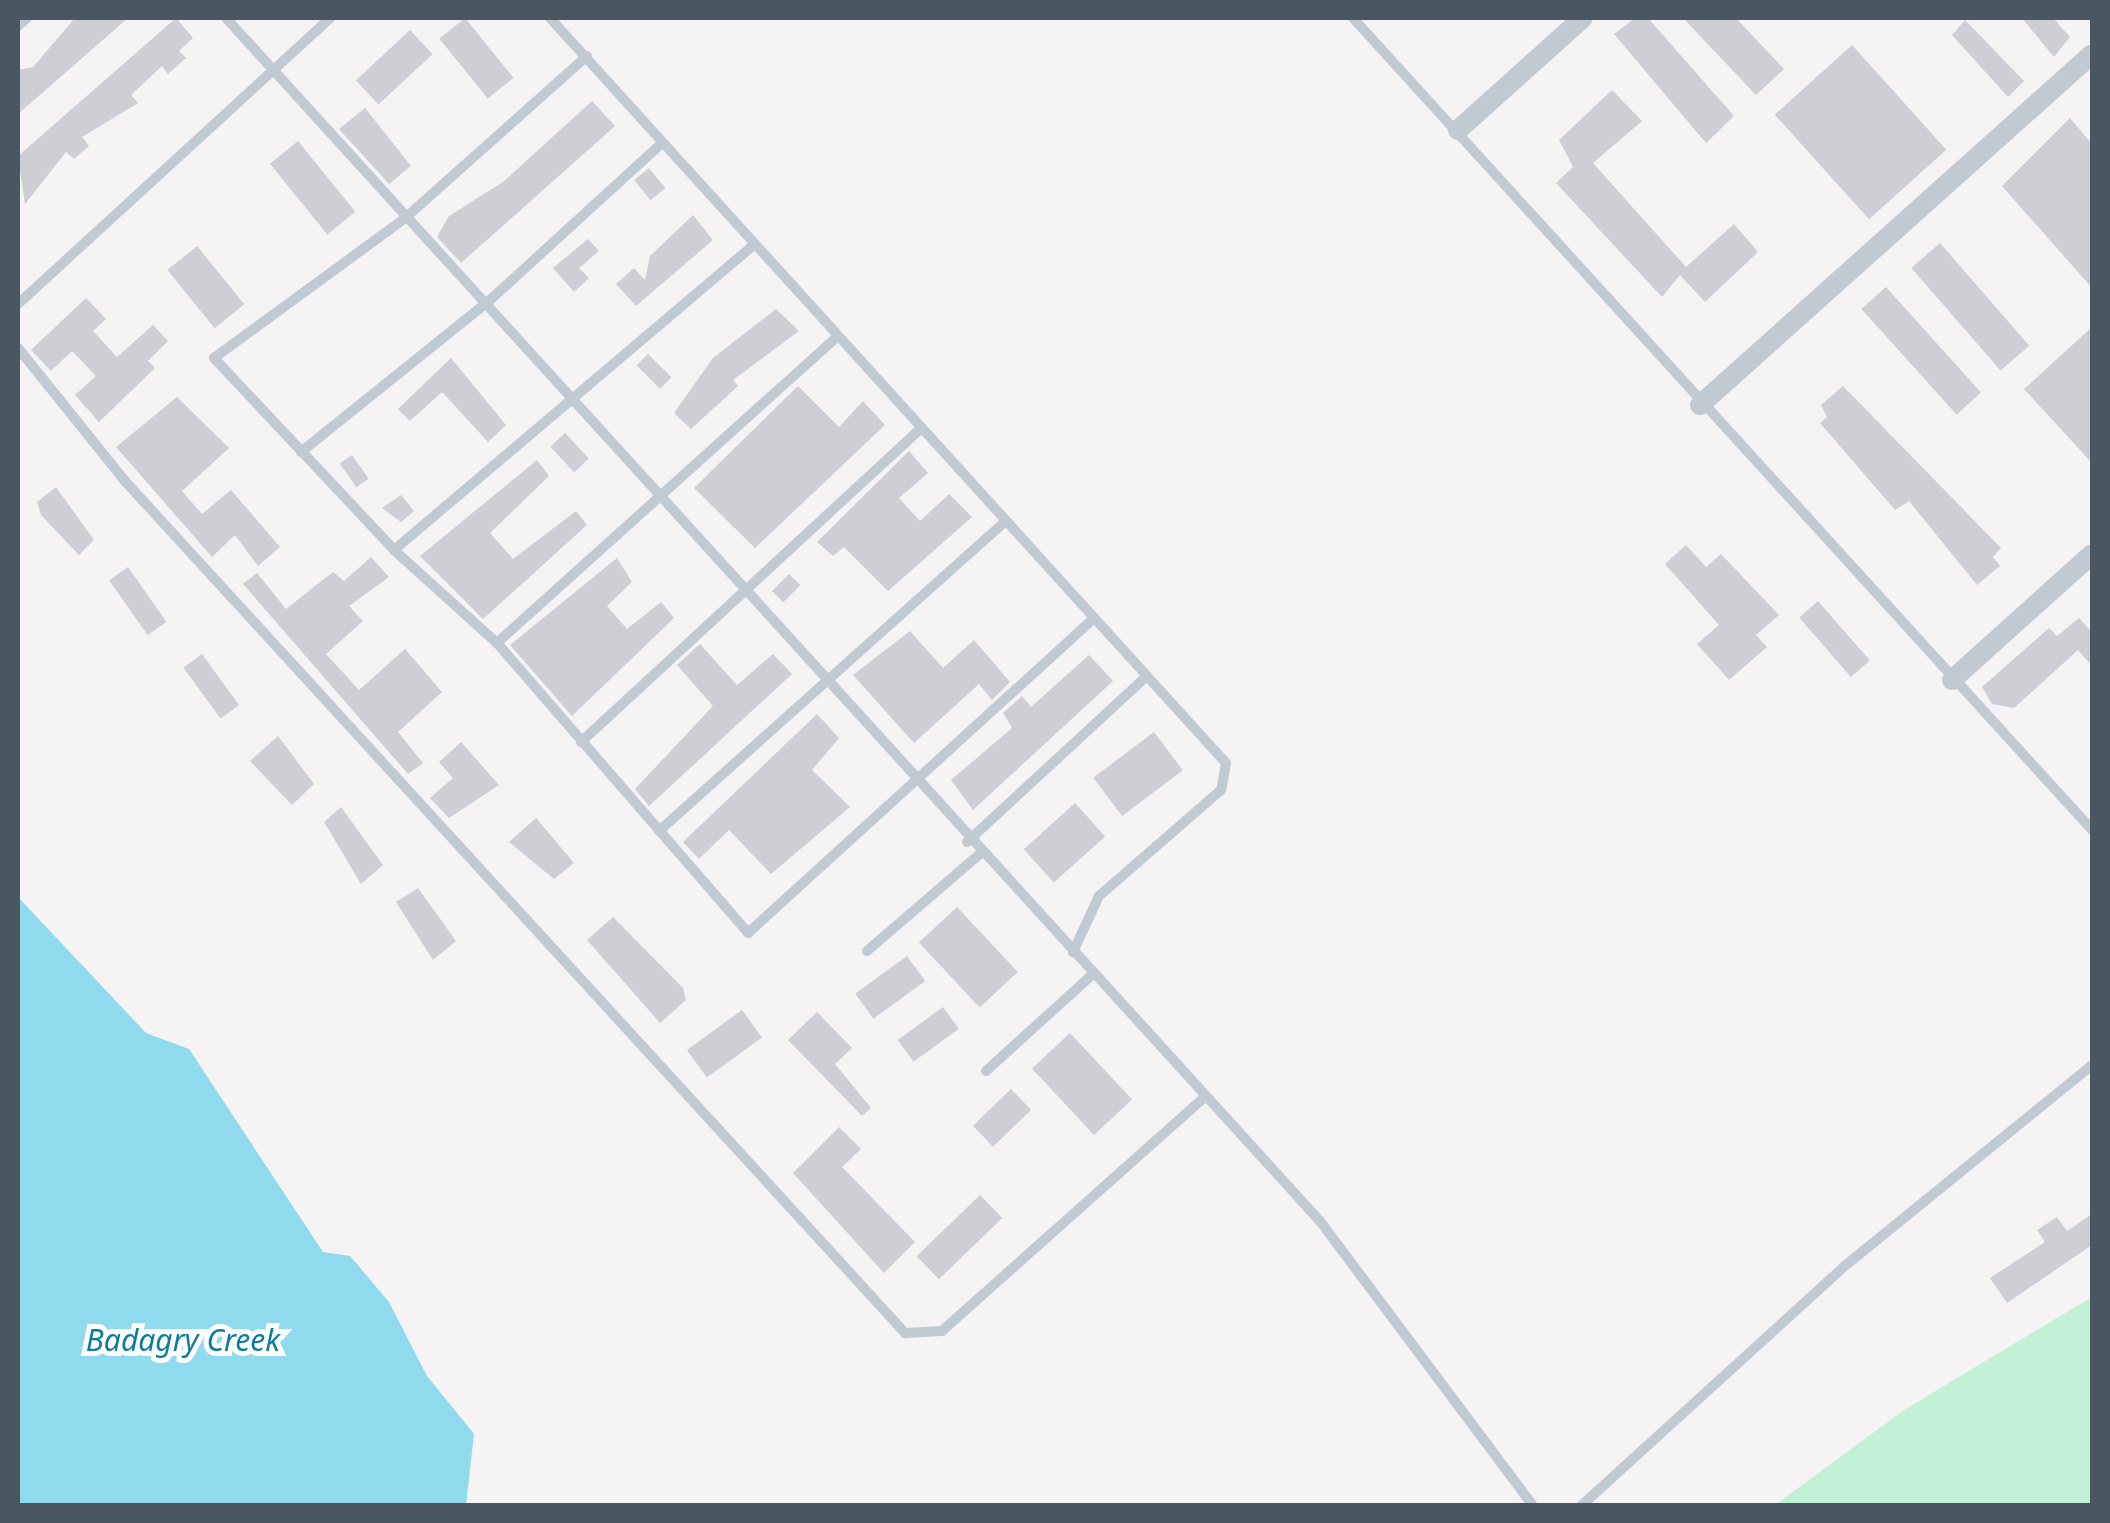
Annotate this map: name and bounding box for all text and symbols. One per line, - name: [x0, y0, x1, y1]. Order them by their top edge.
- water label: Badagry Creek: [86, 1322, 280, 1358]

